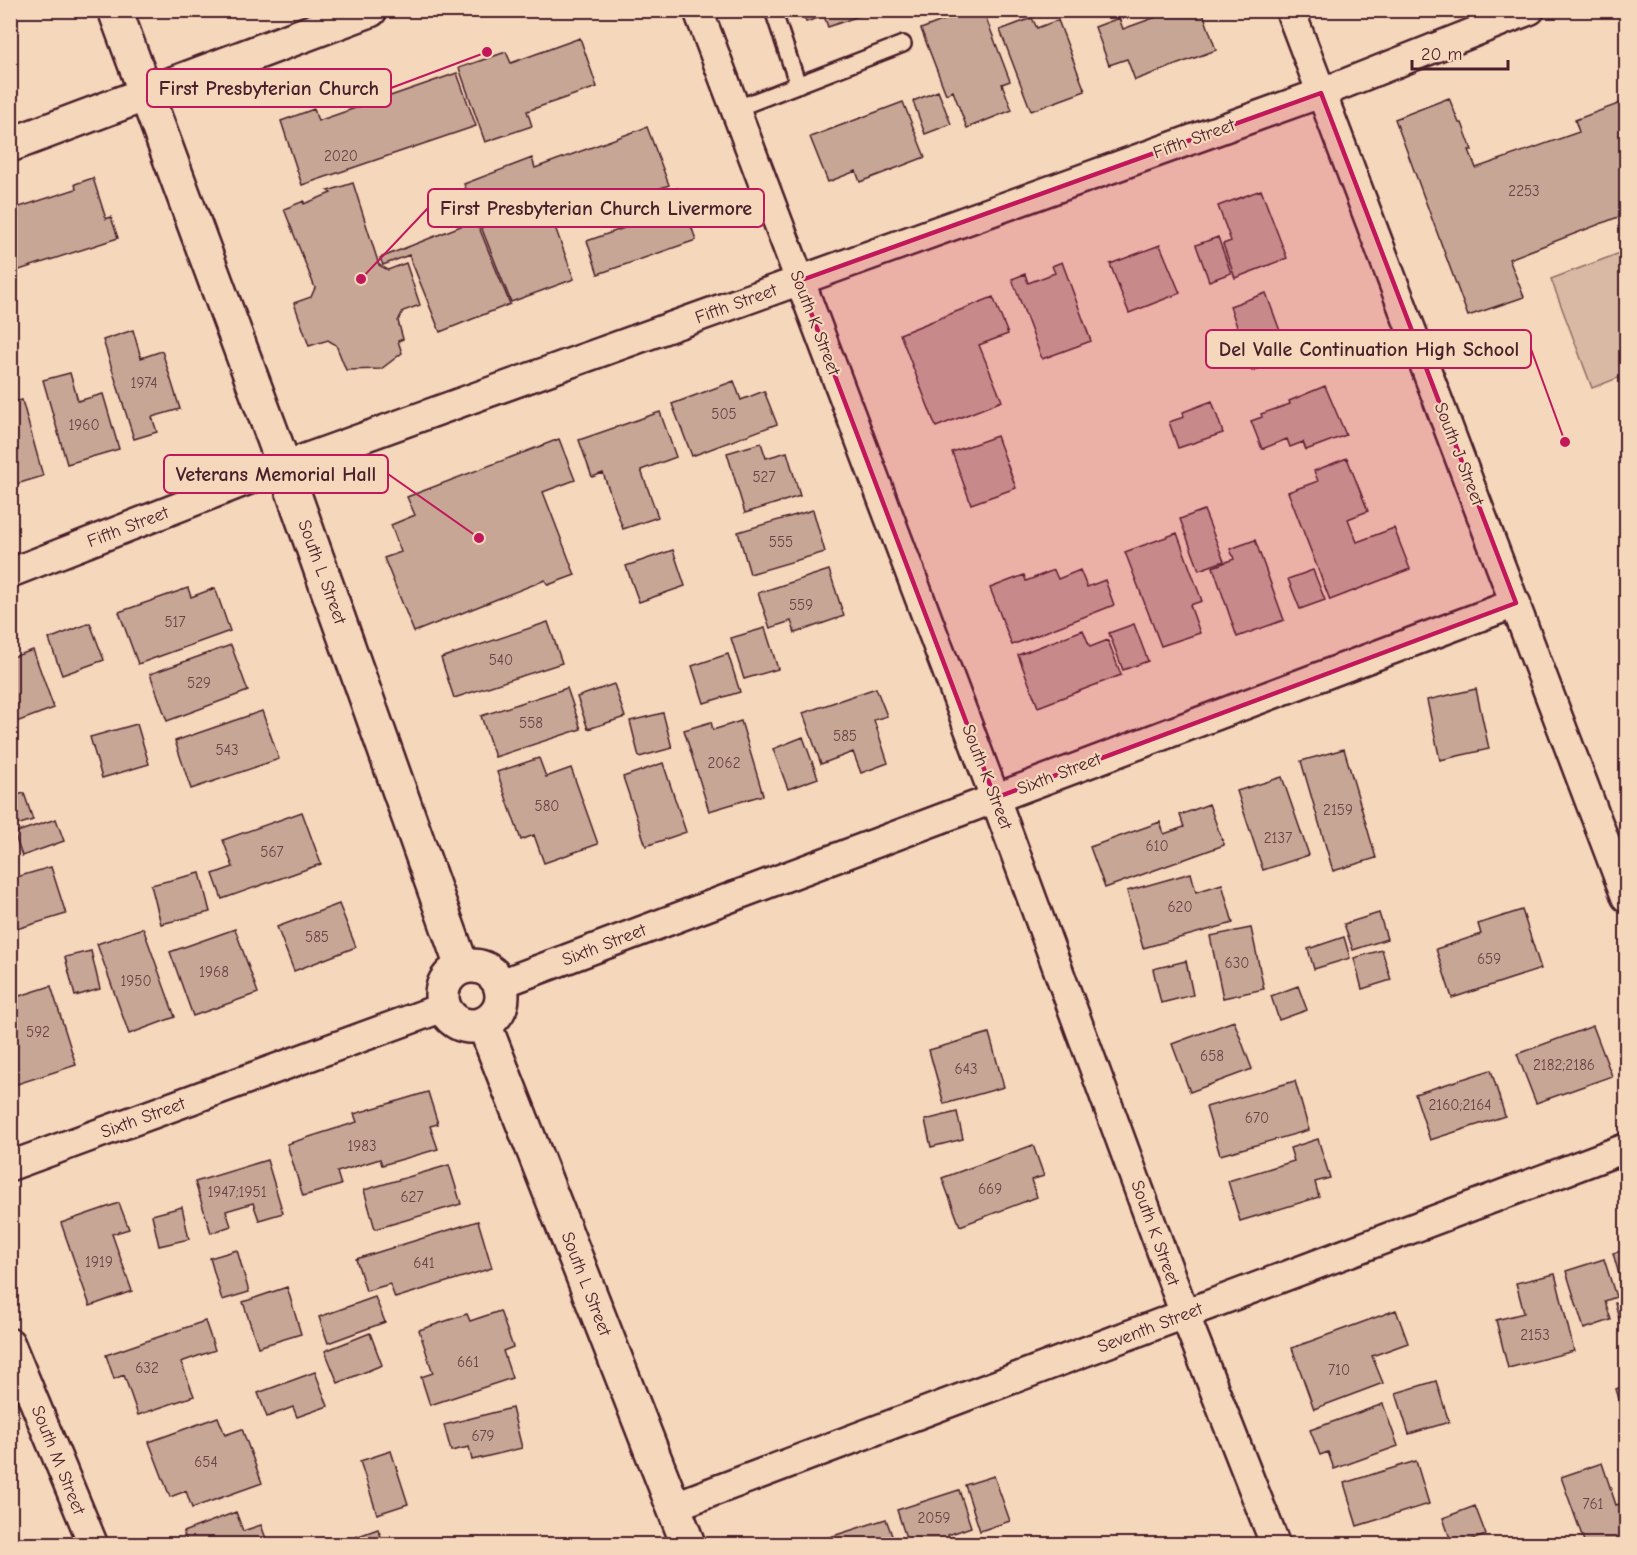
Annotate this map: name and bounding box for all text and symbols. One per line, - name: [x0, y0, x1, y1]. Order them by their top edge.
- scale bar: [1412, 33, 1508, 71]
- text: 20 m: [1421, 44, 1462, 65]
- callout: First Presbyterian Church: [147, 69, 391, 107]
- text: First Presbyterian Church: [159, 77, 379, 100]
- street label: Fifth Street: [1150, 114, 1239, 163]
- house number: 2020: [324, 147, 358, 165]
- house number: 2253: [1508, 182, 1540, 200]
- callout: First Presbyterian Church Livermore: [428, 189, 764, 227]
- text: First Presbyterian Church Livermore: [440, 197, 752, 220]
- street label: South K Street: [785, 268, 845, 379]
- street label: Fifth Street: [692, 279, 781, 328]
- callout: Del Valle Continuation High School: [1206, 330, 1531, 368]
- text: Del Valle Continuation High School: [1219, 338, 1519, 361]
- house number: 1974: [130, 374, 158, 392]
- street label: South J Street: [1430, 399, 1489, 509]
- house number: 505: [711, 405, 737, 423]
- house number: 1960: [68, 416, 100, 434]
- callout: Veterans Memorial Hall: [164, 455, 388, 493]
- text: Veterans Memorial Hall: [176, 463, 376, 486]
- house number: 527: [752, 468, 776, 486]
- street label: Fifth Street: [84, 502, 172, 552]
- street label: South L Street: [293, 517, 351, 628]
- house number: 555: [769, 533, 793, 551]
- house number: 559: [789, 596, 813, 614]
- house number: 517: [164, 613, 186, 631]
- house number: 540: [489, 651, 513, 669]
- house number: 529: [187, 674, 211, 692]
- house number: 558: [519, 714, 543, 732]
- street label: South K Street: [957, 722, 1017, 833]
- house number: 585: [833, 727, 857, 745]
- house number: 543: [216, 741, 238, 759]
- street label: Sixth Street: [1014, 748, 1105, 800]
- house number: 2062: [708, 754, 740, 772]
- house number: 580: [535, 797, 560, 815]
- house number: 2159: [1323, 801, 1353, 819]
- house number: 2137: [1264, 829, 1292, 847]
- house number: 610: [1145, 837, 1169, 855]
- house number: 567: [260, 843, 284, 861]
- house number: 620: [1167, 898, 1193, 916]
- street label: Sixth Street: [559, 919, 650, 971]
- house number: 585: [305, 928, 329, 946]
- house number: 659: [1477, 950, 1501, 968]
- house number: 630: [1225, 954, 1249, 972]
- house number: 1968: [199, 963, 229, 981]
- house number: 1950: [120, 972, 152, 990]
- house number: 592: [26, 1023, 50, 1041]
- house number: 658: [1200, 1047, 1224, 1065]
- house number: 2182;2186: [1533, 1056, 1595, 1074]
- house number: 643: [955, 1060, 977, 1078]
- street label: Sixth Street: [98, 1093, 189, 1143]
- house number: 2160;2164: [1428, 1096, 1492, 1114]
- house number: 670: [1245, 1109, 1269, 1127]
- house number: 1983: [347, 1137, 377, 1155]
- street label: South K Street: [1126, 1177, 1184, 1289]
- house number: 669: [978, 1180, 1002, 1198]
- house number: 1947;1951: [207, 1183, 267, 1201]
- house number: 627: [400, 1188, 424, 1206]
- street label: South L Street: [557, 1229, 616, 1340]
- house number: 1919: [85, 1253, 113, 1271]
- house number: 641: [413, 1254, 435, 1272]
- street label: Seventh Street: [1094, 1298, 1206, 1358]
- house number: 2153: [1520, 1326, 1550, 1344]
- house number: 661: [457, 1353, 479, 1371]
- house number: 632: [135, 1359, 159, 1377]
- house number: 710: [1328, 1361, 1350, 1379]
- street label: South M Street: [27, 1402, 90, 1518]
- house number: 679: [471, 1427, 495, 1445]
- house number: 654: [194, 1453, 218, 1471]
- house number: 761: [1582, 1495, 1604, 1513]
- house number: 2059: [917, 1509, 951, 1527]

